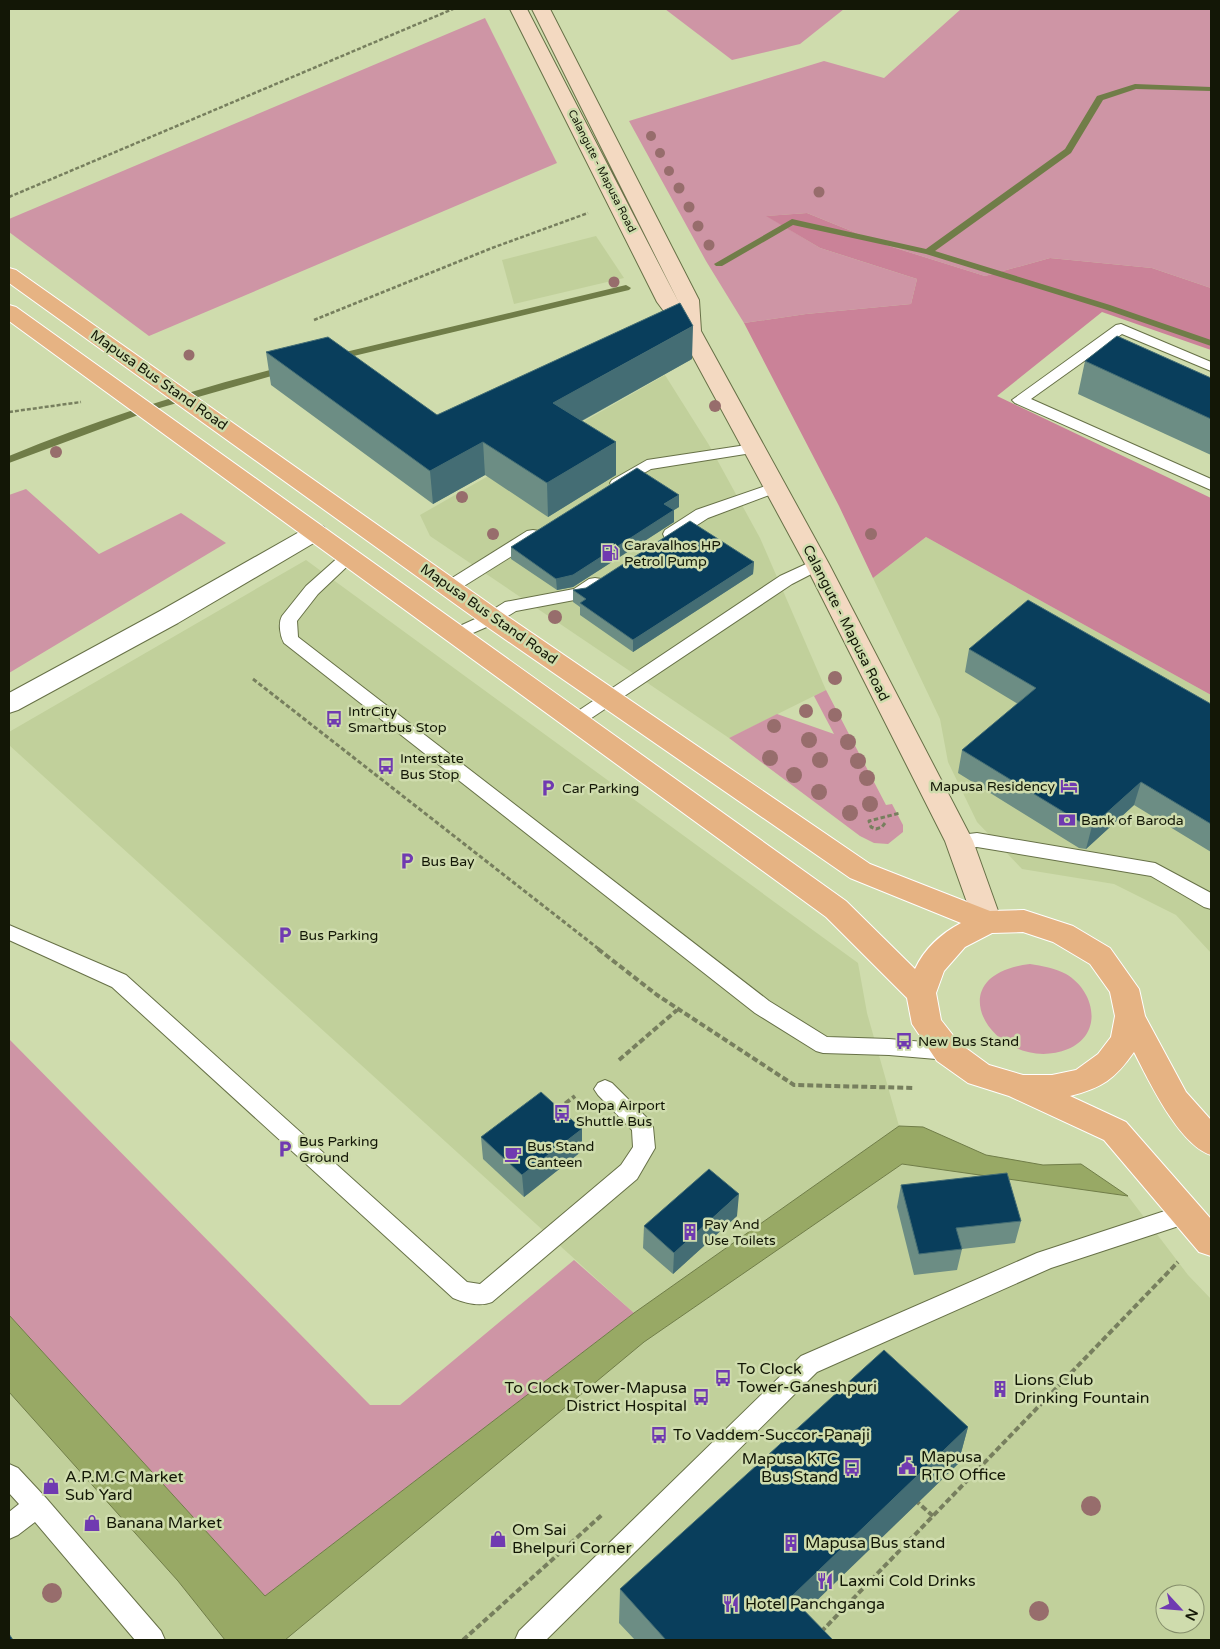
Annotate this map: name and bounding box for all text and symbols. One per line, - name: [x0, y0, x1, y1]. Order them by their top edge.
- street label: Calangute - Mapusa Road: [565, 107, 639, 235]
- street label: Mapusa Bus Stand Road: [87, 326, 231, 434]
- place label: Caravalhos HP Petrol Pump: [624, 537, 721, 570]
- street label: Calangute - Mapusa Road: [799, 542, 893, 704]
- fuel station icon: Caravalhos HP Petrol Pump: [600, 543, 620, 563]
- street label: Mapusa Bus Stand Road: [417, 560, 561, 668]
- place label: IntrCity Smartbus Stop: [348, 703, 447, 736]
- bus stop icon: IntrCity Smartbus Stop: [324, 709, 344, 729]
- place label: Interstate Bus Stop: [400, 750, 464, 783]
- bus stop icon: Interstate Bus Stop: [376, 756, 396, 776]
- hotel icon: Mapusa Residency: [1059, 776, 1079, 796]
- parking icon: Car Parking: [538, 778, 558, 798]
- place label: Mapusa Residency: [930, 778, 1055, 795]
- place label: Car Parking: [562, 780, 639, 797]
- bank icon: Bank of Baroda: [1057, 810, 1077, 830]
- place label: Bank of Baroda: [1081, 812, 1184, 829]
- parking icon: Bus Bay: [397, 851, 417, 871]
- place label: Bus Bay: [421, 853, 475, 870]
- parking icon: Bus Parking: [275, 925, 295, 945]
- place label: Bus Parking: [299, 927, 378, 944]
- bus stop icon: New Bus Stand: [894, 1031, 914, 1051]
- place label: New Bus Stand: [918, 1033, 1019, 1050]
- place label: Mopa Airport Shuttle Bus: [576, 1097, 666, 1130]
- bus stop icon: Mopa Airport Shuttle Bus: [552, 1103, 572, 1123]
- place label: Bus Parking Ground: [299, 1133, 378, 1166]
- place label: Bus Stand Canteen: [527, 1138, 594, 1171]
- parking icon: Bus Parking Ground: [275, 1139, 295, 1159]
- cafe icon: Bus Stand Canteen: [503, 1144, 523, 1164]
- place label: Pay And Use Toilets: [704, 1216, 776, 1249]
- building icon: Pay And Use Toilets: [680, 1222, 700, 1242]
- place label: To Clock Tower-Ganeshpuri: [737, 1359, 877, 1397]
- bus stop icon: To Clock Tower-Ganeshpuri: [713, 1368, 733, 1388]
- place label: Lions Club Drinking Fountain: [1014, 1370, 1149, 1408]
- place label: To Clock Tower-Mapusa District Hospital: [505, 1378, 687, 1416]
- building icon: Lions Club Drinking Fountain: [990, 1379, 1010, 1399]
- bus stop icon: To Clock Tower-Mapusa District Hospital: [691, 1387, 711, 1407]
- bus stop icon: To Vaddem-Succor-Panaji: [649, 1425, 669, 1445]
- place label: To Vaddem-Succor-Panaji: [673, 1425, 870, 1445]
- place label: Mapusa RTO Office: [921, 1447, 1006, 1485]
- place label: Mapusa KTC Bus Stand: [742, 1449, 838, 1487]
- public building icon: Mapusa RTO Office: [897, 1456, 917, 1476]
- bus stop icon: Mapusa KTC Bus Stand: [842, 1458, 862, 1478]
- place label: A.P.M.C Market Sub Yard: [65, 1467, 184, 1505]
- shop icon: A.P.M.C Market Sub Yard: [41, 1476, 61, 1496]
- shop icon: Banana Market: [82, 1513, 102, 1533]
- place label: Banana Market: [106, 1513, 222, 1533]
- place label: Om Sai Bhelpuri Corner: [512, 1520, 632, 1558]
- shop icon: Om Sai Bhelpuri Corner: [488, 1529, 508, 1549]
- building icon: Mapusa Bus stand: [781, 1533, 801, 1553]
- place label: Mapusa Bus stand: [805, 1533, 945, 1553]
- restaurant icon: Laxmi Cold Drinks: [815, 1571, 835, 1591]
- place label: Laxmi Cold Drinks: [839, 1571, 976, 1591]
- north arrow: [1155, 1584, 1205, 1634]
- restaurant icon: Hotel Panchganga: [721, 1594, 741, 1614]
- place label: Hotel Panchganga: [745, 1594, 885, 1614]
- text: N: [1181, 1606, 1201, 1623]

